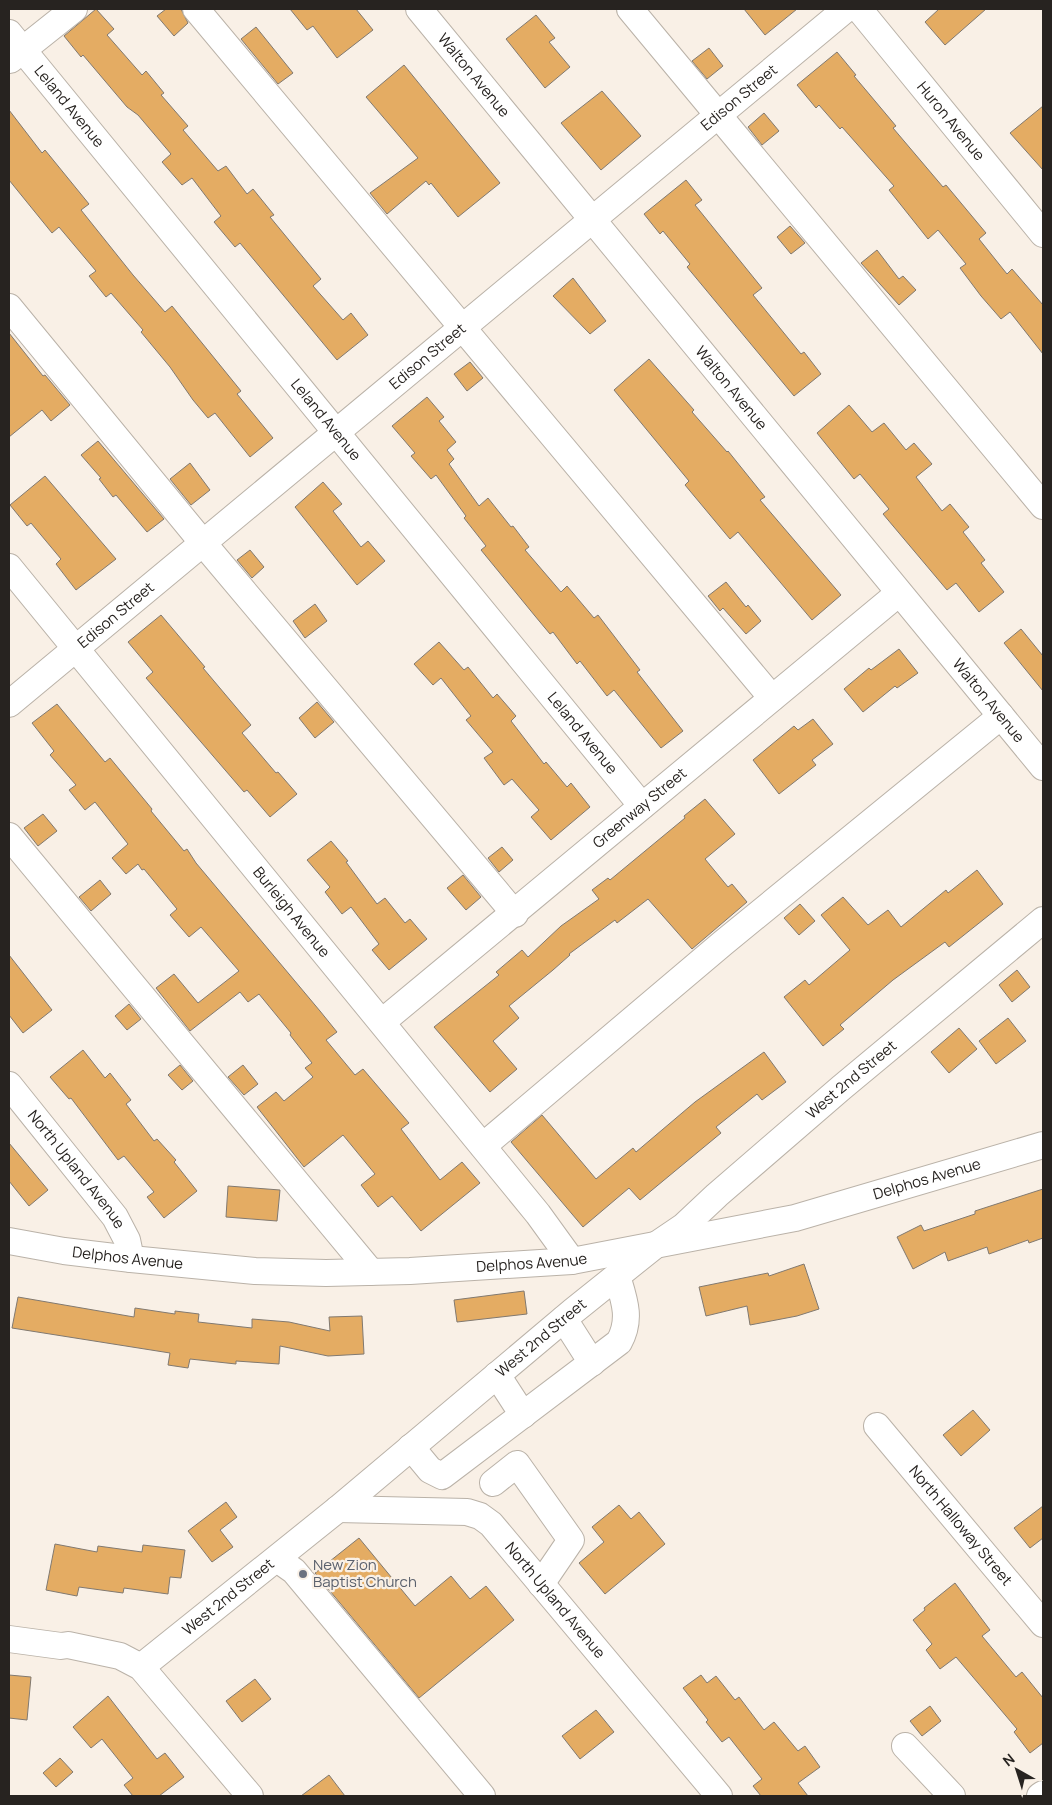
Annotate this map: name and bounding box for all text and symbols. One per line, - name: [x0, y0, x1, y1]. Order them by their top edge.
- street label: Walton Avenue: [433, 29, 515, 122]
- street label: Edison Street: [696, 59, 782, 135]
- street label: Leland Avenue: [30, 61, 110, 152]
- street label: Huron Avenue: [912, 77, 990, 165]
- street label: Edison Street: [384, 318, 470, 394]
- street label: Walton Avenue: [691, 341, 772, 434]
- street label: Leland Avenue: [286, 374, 366, 465]
- street label: Edison Street: [73, 577, 158, 653]
- street label: Walton Avenue: [948, 654, 1030, 747]
- street label: Leland Avenue: [543, 687, 623, 779]
- street label: Greenway Street: [588, 763, 691, 853]
- street label: Burleigh Avenue: [248, 862, 335, 962]
- street label: West 2nd Street: [801, 1035, 901, 1124]
- street label: North Upland Avenue: [23, 1105, 130, 1232]
- street label: Delphos Avenue: [870, 1153, 983, 1204]
- street label: Delphos Avenue: [71, 1241, 184, 1274]
- street label: Delphos Avenue: [476, 1247, 589, 1277]
- street label: West 2nd Street: [491, 1294, 591, 1382]
- street label: North Halloway Street: [904, 1461, 1017, 1590]
- street label: North Upland Avenue: [501, 1537, 611, 1663]
- street label: West 2nd Street: [178, 1553, 278, 1640]
- place label: New Zion Baptist Church: [313, 1554, 417, 1592]
- marker: New Zion Baptist Church: [297, 1568, 309, 1580]
- north arrow: [992, 1745, 1042, 1795]
- text: N: [999, 1749, 1018, 1770]

